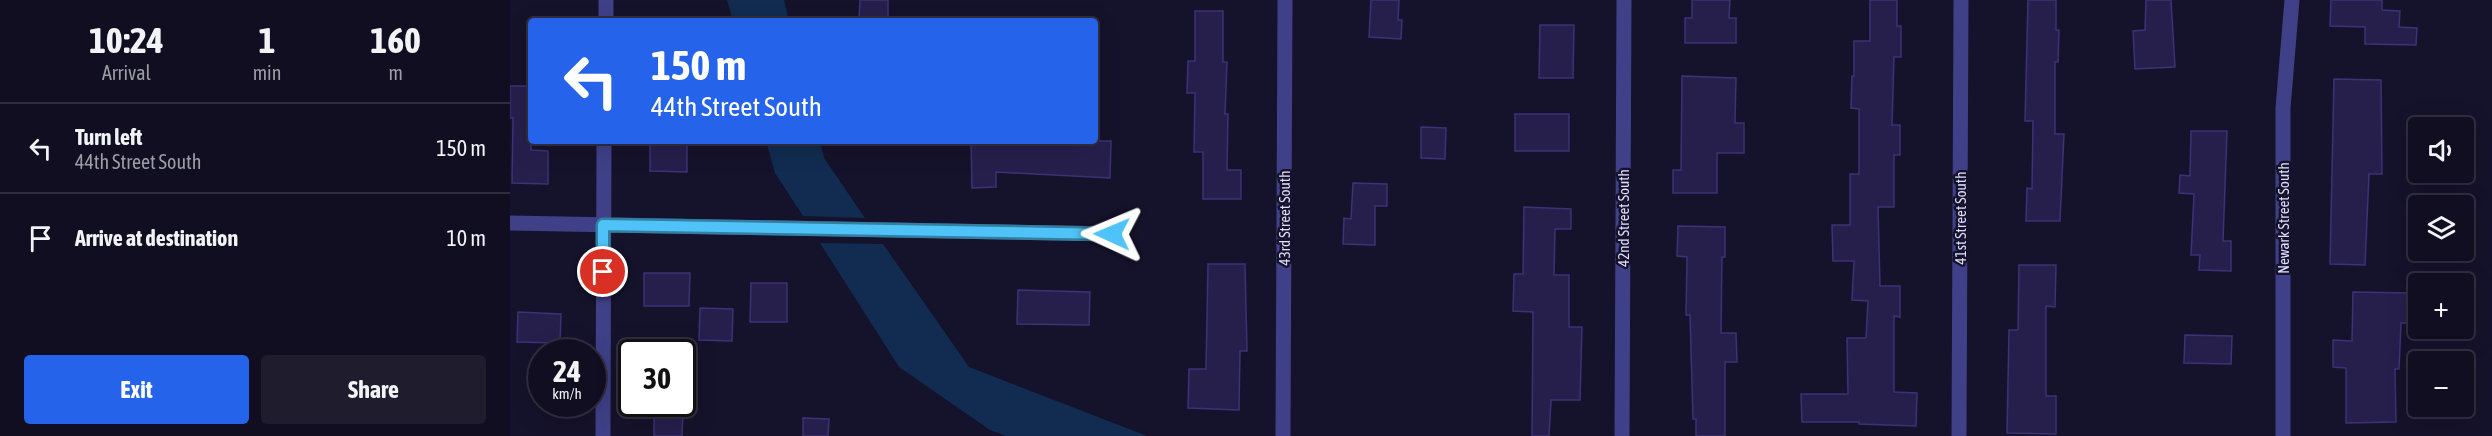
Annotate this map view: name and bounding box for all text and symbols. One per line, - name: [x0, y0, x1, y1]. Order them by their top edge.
- text: 10:24: [89, 19, 164, 61]
- text: 1: [259, 19, 275, 61]
- text: 160: [370, 19, 421, 61]
- text: 150 m: [651, 41, 746, 89]
- icon: left: [552, 42, 630, 120]
- text: Arrival: [102, 61, 151, 84]
- text: min: [253, 61, 281, 84]
- text: m: [388, 61, 403, 84]
- text: 44th Street South: [651, 91, 822, 122]
- map controls: [2408, 117, 2474, 417]
- button: sound: [2408, 117, 2474, 183]
- text: Turn left: [75, 124, 142, 150]
- icon: left: [24, 132, 57, 165]
- text: 150 m: [436, 135, 486, 161]
- text: 44th Street South: [75, 150, 202, 173]
- street label: Newark Street South: [2275, 162, 2292, 274]
- street label: 42nd Street South: [1615, 169, 1632, 267]
- street label: 43rd Street South: [1276, 171, 1293, 265]
- street label: 41st Street South: [1952, 172, 1969, 264]
- button: layers: [2408, 195, 2474, 261]
- position arrow: [1080, 202, 1144, 266]
- icon: arrive: [24, 222, 57, 255]
- text: Arrive at destination: [75, 225, 238, 251]
- text: 10 m: [446, 225, 486, 251]
- pin: [577, 246, 628, 297]
- icon: arrive: [586, 255, 619, 288]
- button: +: [2408, 273, 2474, 339]
- speed limit sign: 30: [618, 339, 696, 417]
- button: −: [2408, 351, 2474, 417]
- text: 24: [553, 354, 581, 388]
- button: Exit: [24, 355, 249, 424]
- button: Share: [261, 355, 486, 424]
- text: km/h: [552, 385, 582, 402]

